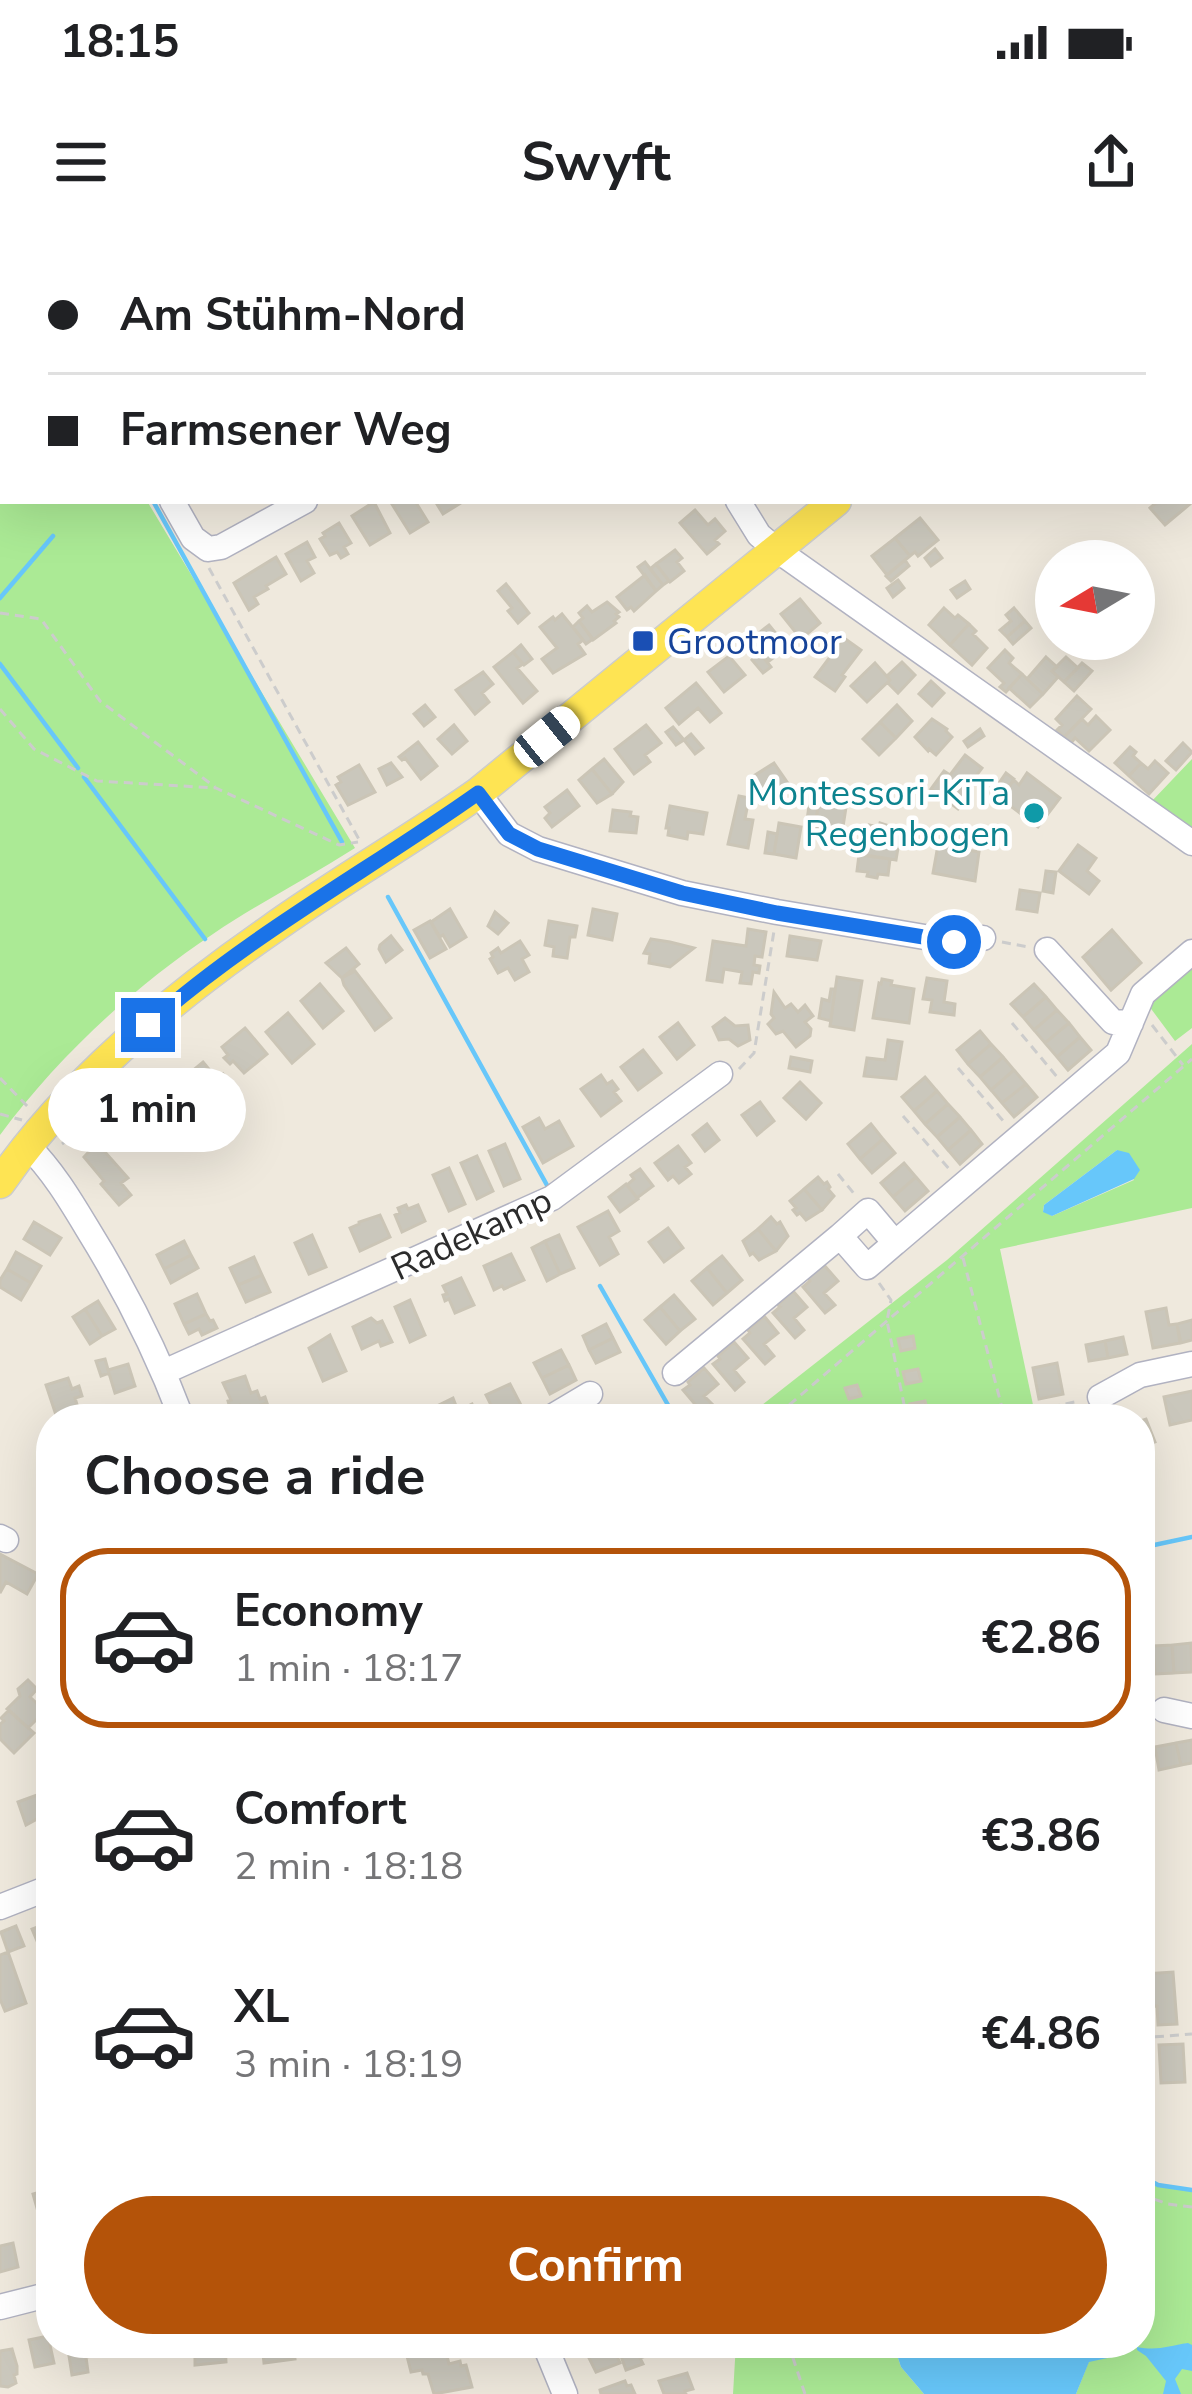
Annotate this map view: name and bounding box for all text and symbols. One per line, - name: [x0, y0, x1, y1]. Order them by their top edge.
- text: 18:15: [60, 12, 179, 73]
- text: Swyft: [521, 125, 671, 199]
- icon: menu: [48, 129, 114, 195]
- icon: share: [1078, 129, 1144, 195]
- text: Am Stühm-Nord: [120, 285, 466, 346]
- text: Farmsener Weg: [120, 400, 452, 461]
- north arrow: [1035, 540, 1155, 660]
- map controls: [1035, 540, 1155, 660]
- place label: Grootmoor: [667, 618, 842, 667]
- marker: Grootmoor: [630, 628, 656, 654]
- car: [508, 700, 586, 774]
- place label: Montessori-KiTa Regenbogen: [747, 769, 1010, 859]
- marker: Montessori-KiTa Regenbogen: [1021, 800, 1047, 826]
- route start: [927, 915, 981, 969]
- route end: [121, 998, 175, 1052]
- callout: 1 min: [49, 1067, 247, 1151]
- text: 1 min: [97, 1083, 197, 1136]
- street label: Radekamp: [383, 1176, 560, 1293]
- text: Choose a ride: [84, 1439, 425, 1513]
- text: Economy: [234, 1581, 423, 1642]
- icon: car: [90, 1584, 198, 1692]
- text: €2.86: [982, 1608, 1101, 1669]
- text: 1 min · 18:17: [234, 1642, 463, 1695]
- text: Comfort: [234, 1779, 406, 1840]
- icon: car: [90, 1782, 198, 1890]
- text: €3.86: [982, 1806, 1101, 1867]
- text: 2 min · 18:18: [234, 1840, 463, 1893]
- text: XL: [234, 1977, 290, 2038]
- icon: car: [90, 1980, 198, 2088]
- text: €4.86: [982, 2004, 1101, 2065]
- text: 3 min · 18:19: [234, 2038, 463, 2091]
- button: Confirm: [84, 2196, 1107, 2334]

